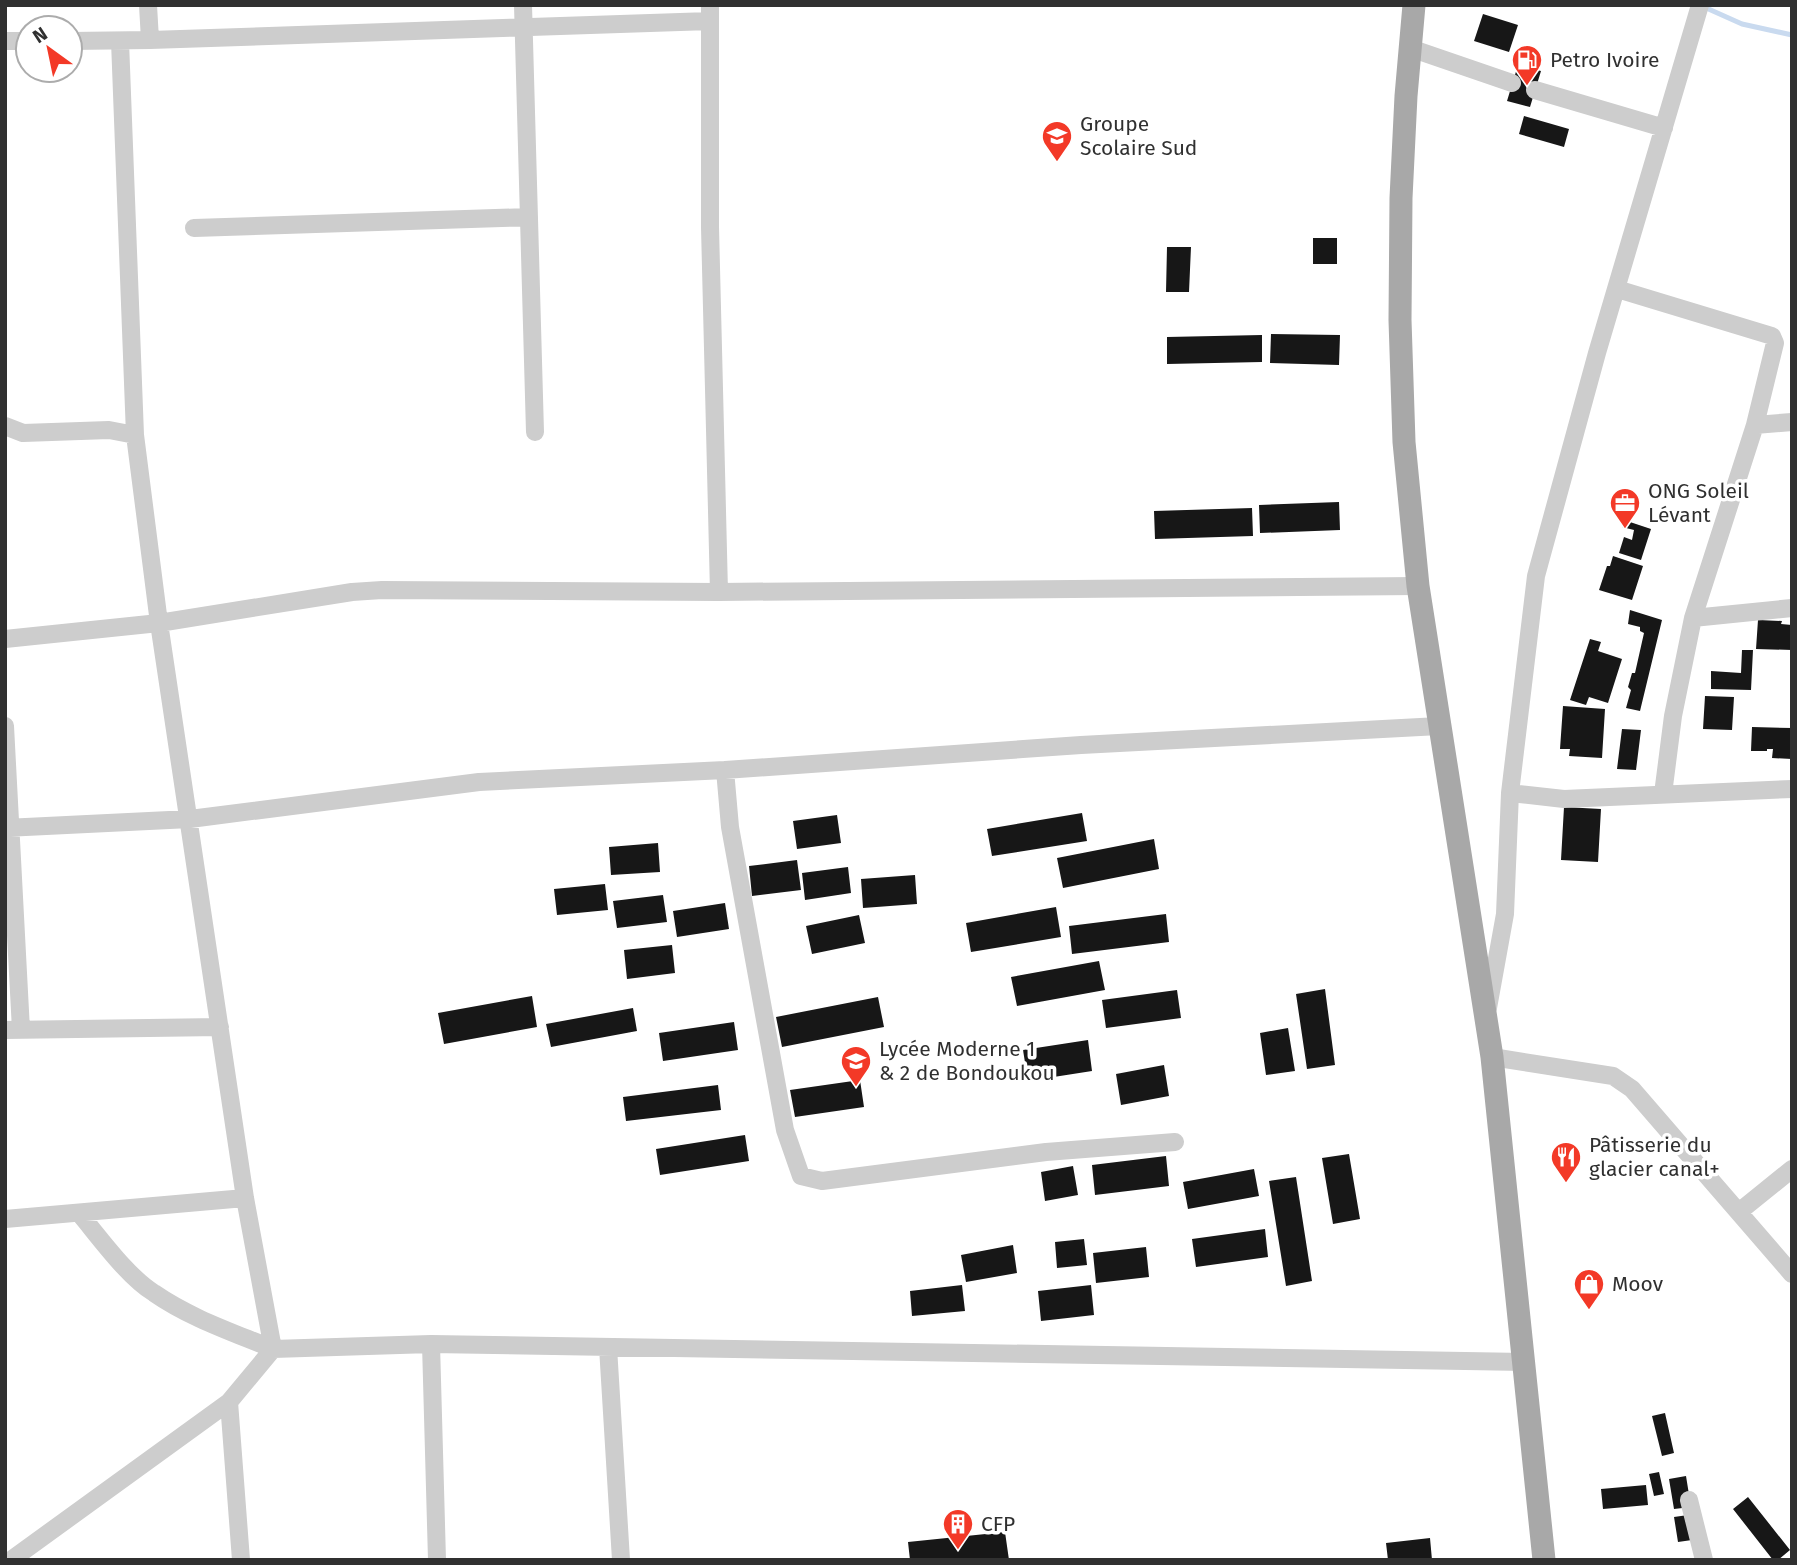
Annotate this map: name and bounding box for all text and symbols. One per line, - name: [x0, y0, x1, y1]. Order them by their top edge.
- north arrow: [14, 14, 84, 84]
- text: N: [28, 22, 52, 48]
- fuel station icon: Petro Ivoire: [1510, 43, 1544, 87]
- place label: Petro Ivoire: [1550, 47, 1659, 73]
- place label: Groupe Scolaire Sud: [1080, 111, 1197, 161]
- school or university icon: Groupe Scolaire Sud: [1040, 119, 1074, 163]
- place label: ONG Soleil Lévant: [1648, 478, 1749, 528]
- office icon: ONG Soleil Lévant: [1608, 486, 1642, 530]
- place label: Lycée Moderne 1 & 2 de Bondoukou: [879, 1036, 1055, 1086]
- school or university icon: Lycée Moderne 1 & 2 de Bondoukou: [839, 1044, 873, 1088]
- place label: Pâtisserie du glacier canal+: [1589, 1132, 1720, 1182]
- restaurant icon: Pâtisserie du glacier canal+: [1549, 1140, 1583, 1184]
- shop icon: Moov: [1572, 1267, 1606, 1311]
- place label: Moov: [1612, 1271, 1664, 1297]
- building icon: CFP: [941, 1507, 975, 1551]
- place label: CFP: [981, 1511, 1015, 1537]

